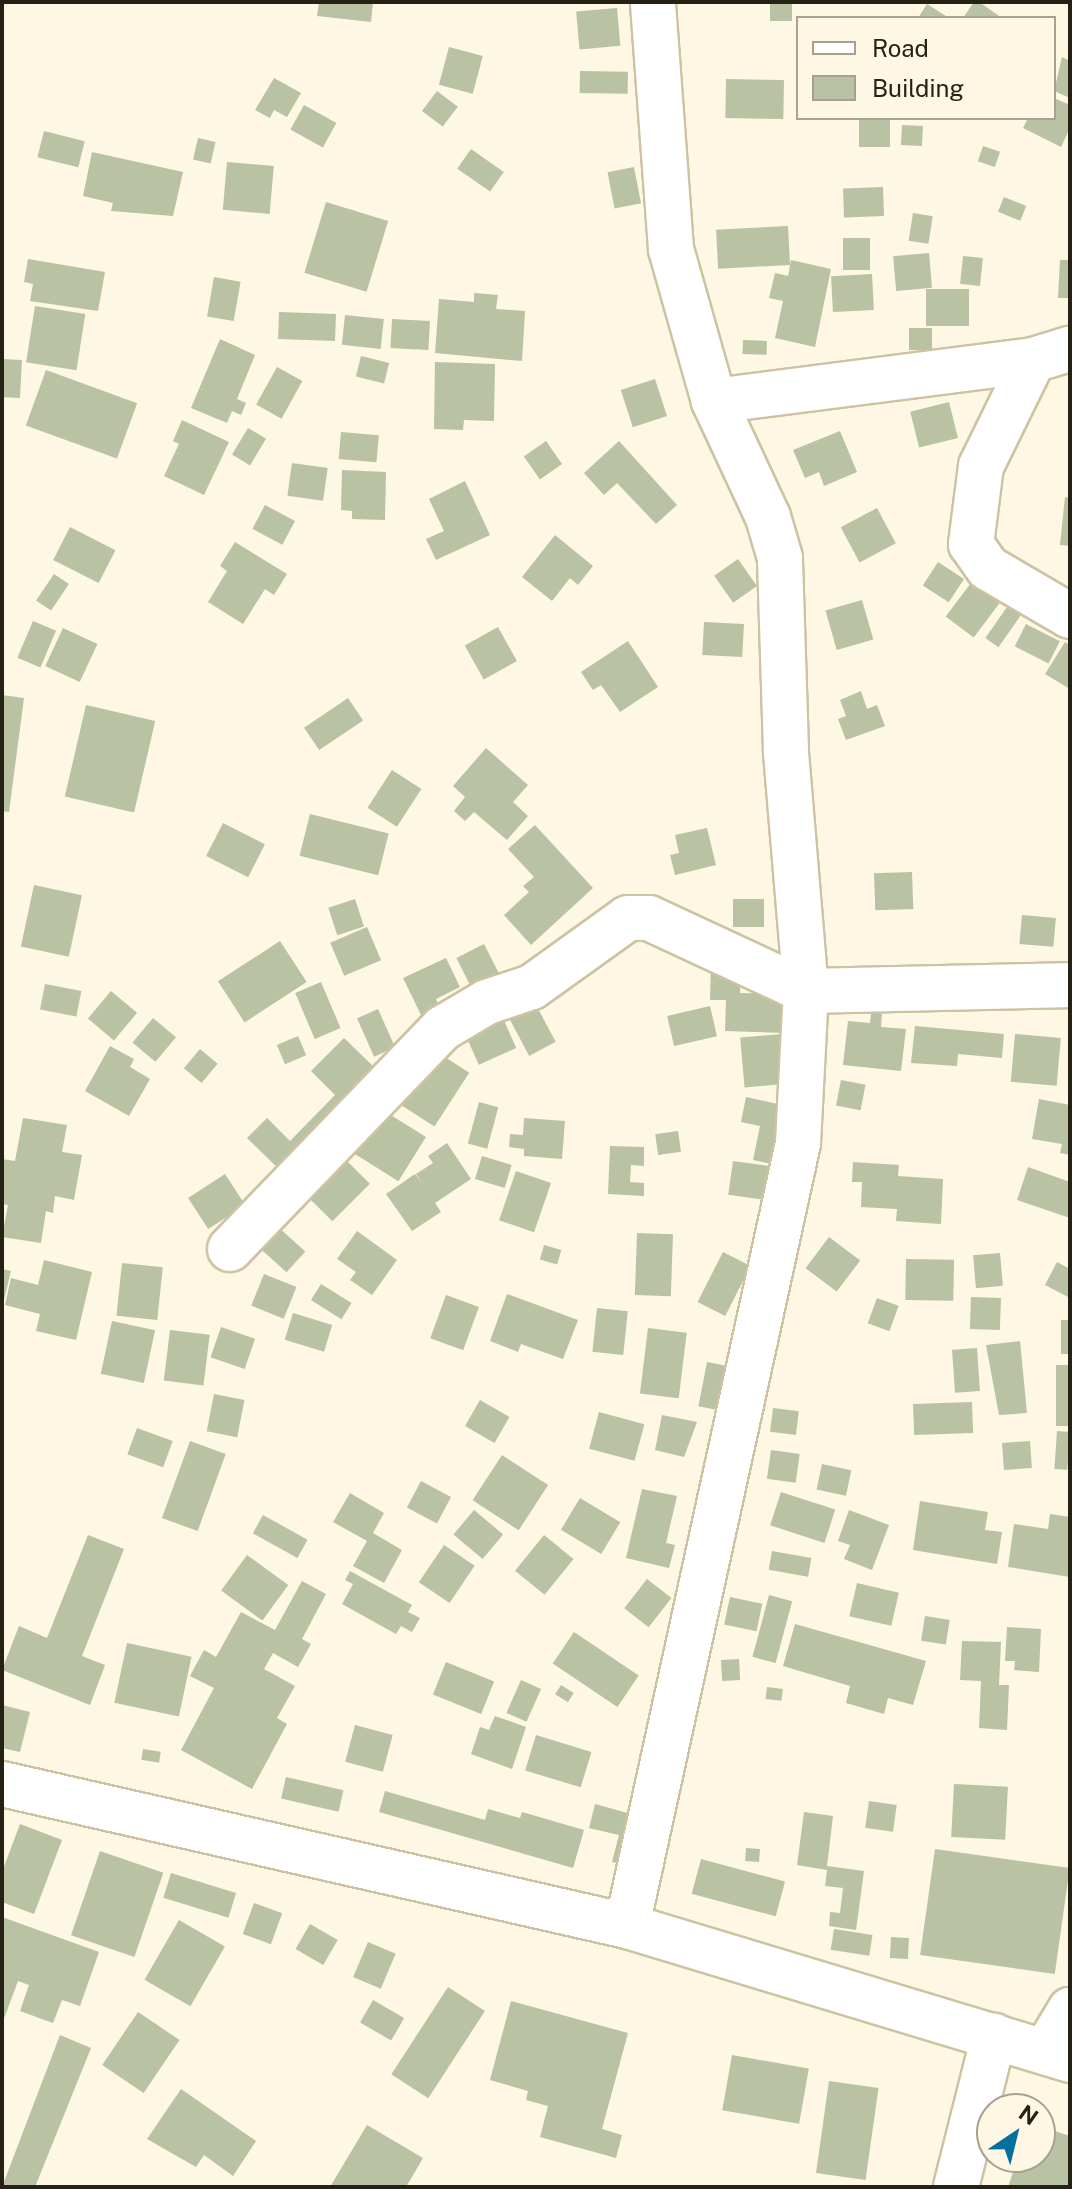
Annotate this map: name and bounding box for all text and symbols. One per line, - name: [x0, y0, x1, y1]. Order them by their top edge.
- legend: [796, 16, 1056, 120]
- text: Road: [872, 34, 929, 62]
- text: Building: [872, 74, 964, 102]
- north arrow: [976, 2093, 1056, 2173]
- text: N: [1014, 2099, 1043, 2131]

